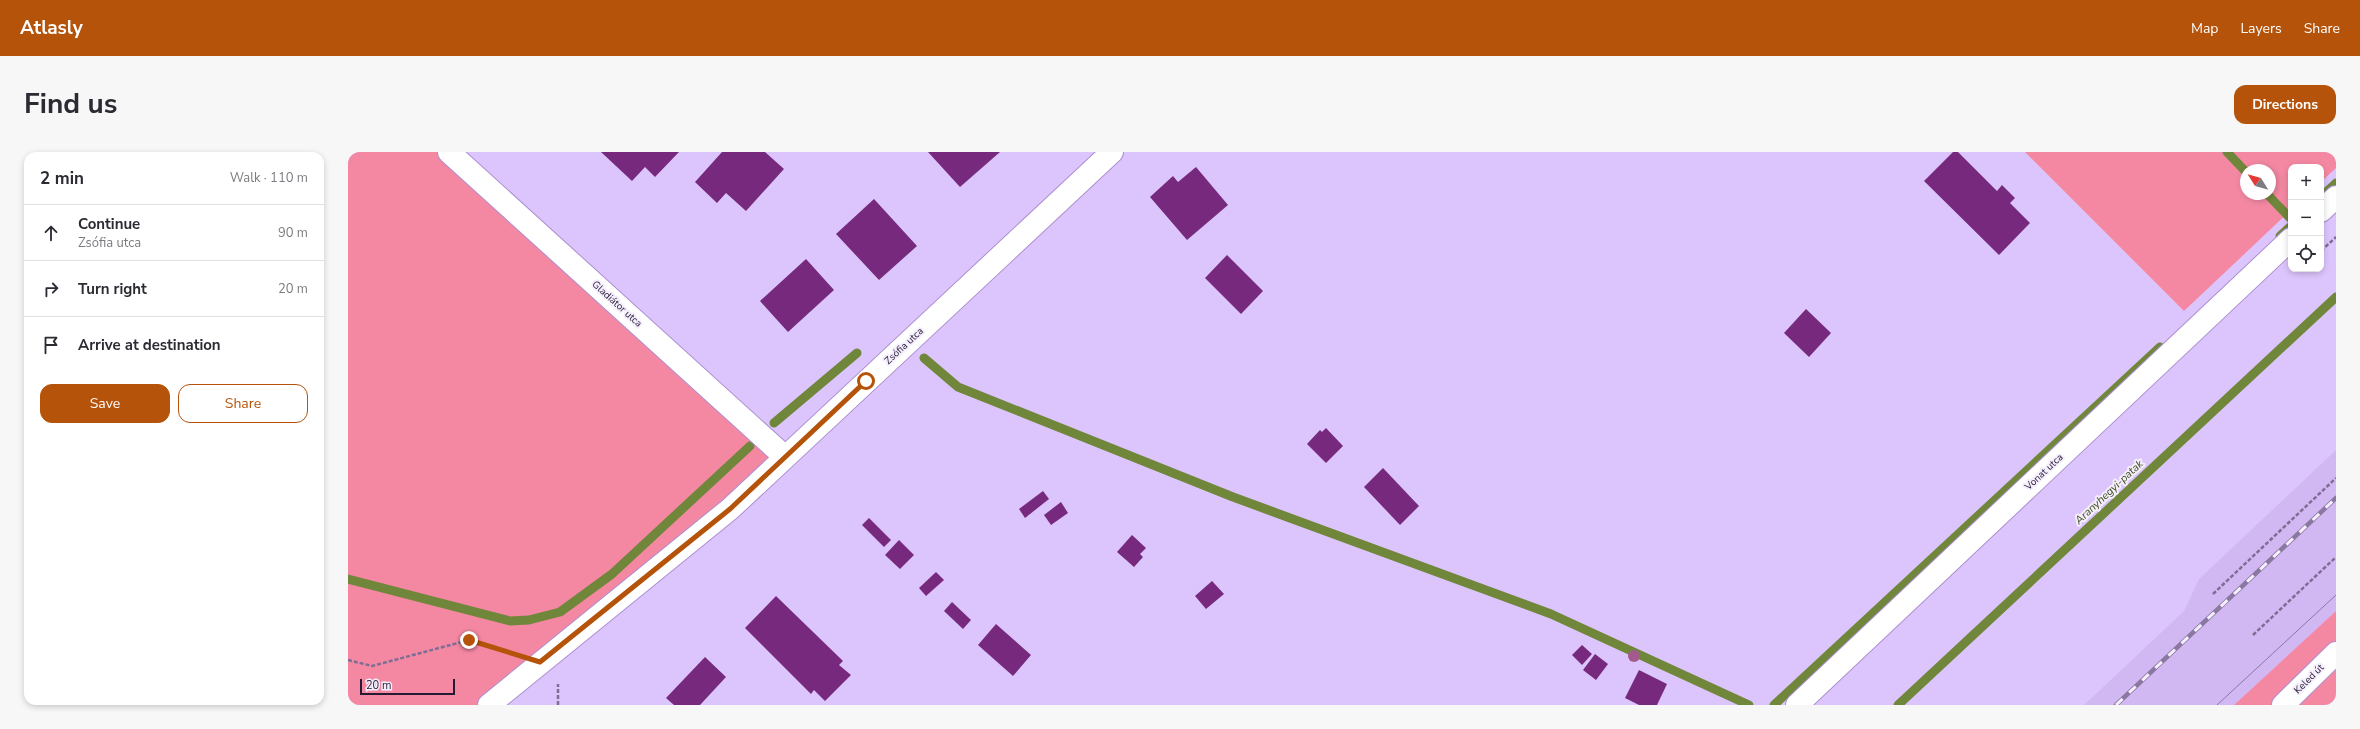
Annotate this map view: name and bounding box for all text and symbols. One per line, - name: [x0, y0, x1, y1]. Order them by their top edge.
- text: Atlasly: [20, 15, 83, 41]
- text: Map: [2191, 19, 2218, 38]
- text: Layers: [2240, 19, 2282, 38]
- text: Share: [2304, 19, 2340, 38]
- text: Find us: [24, 85, 118, 123]
- button: Directions: [2234, 85, 2336, 124]
- north arrow: [2240, 164, 2276, 200]
- map controls: [2288, 164, 2324, 272]
- button: +: [2288, 164, 2324, 200]
- text: 2 min: [40, 167, 84, 190]
- text: Walk · 110 m: [230, 169, 308, 187]
- button: −: [2288, 200, 2324, 236]
- text: Continue: [78, 214, 140, 234]
- icon: ahead: [40, 222, 62, 244]
- text: 90 m: [278, 224, 308, 242]
- text: Zsófia utca: [78, 234, 141, 252]
- button: locate: [2288, 236, 2324, 272]
- icon: right: [40, 278, 62, 300]
- street label: Gladiátor utca: [589, 278, 645, 330]
- text: Turn right: [78, 279, 147, 299]
- text: 20 m: [278, 280, 308, 298]
- street label: Zsófia utca: [881, 324, 927, 368]
- icon: arrive: [40, 334, 62, 356]
- text: Arrive at destination: [78, 335, 221, 355]
- route start: [857, 372, 875, 390]
- button: Save: [40, 384, 170, 423]
- button: Share: [178, 384, 308, 423]
- street label: Vonat utca: [2021, 451, 2066, 494]
- water label: Aranyhegyi-patak: [2071, 456, 2147, 528]
- route end: [460, 631, 478, 649]
- street label: Keled út: [2291, 661, 2327, 697]
- scale bar: [360, 677, 455, 696]
- text: 20 m: [366, 678, 391, 693]

